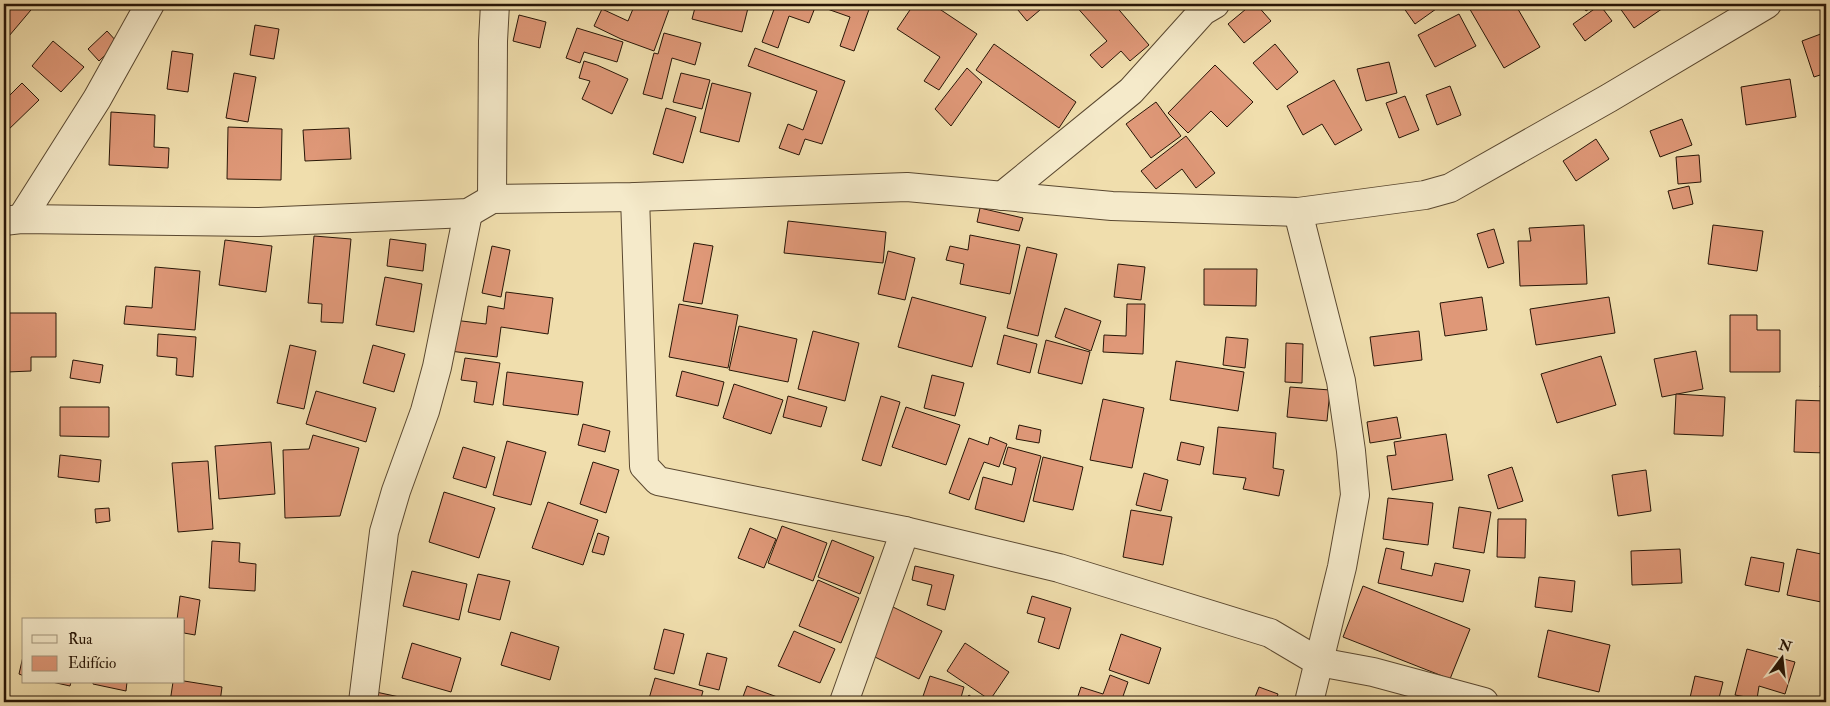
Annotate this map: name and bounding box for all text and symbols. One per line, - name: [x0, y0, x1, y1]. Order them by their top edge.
- legend: [22, 618, 185, 684]
- text: Rua: [68, 630, 93, 649]
- north arrow: [1758, 634, 1808, 684]
- text: N: [1776, 636, 1794, 656]
- text: Edifício: [68, 654, 116, 673]

